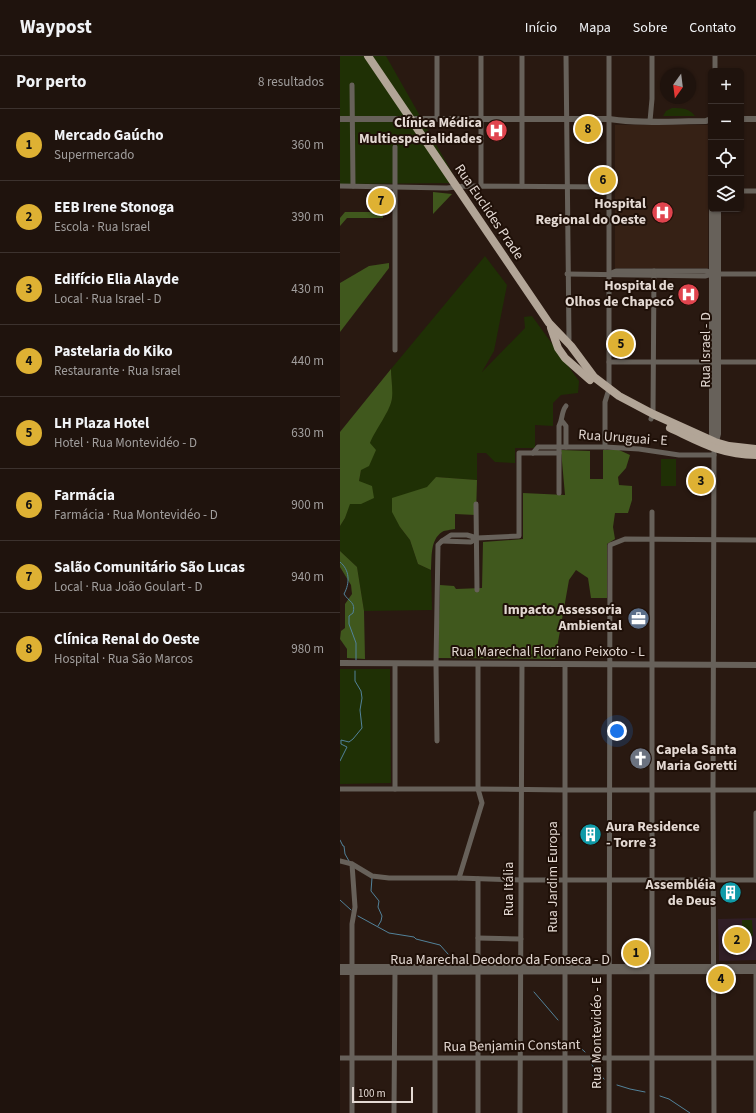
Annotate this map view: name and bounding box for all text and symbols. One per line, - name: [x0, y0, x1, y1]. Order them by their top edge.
- text: Waypost: [20, 14, 92, 41]
- text: Início: [525, 18, 557, 38]
- text: Mapa: [579, 18, 611, 38]
- text: Sobre: [633, 18, 667, 38]
- text: Contato: [689, 18, 736, 38]
- north arrow: [660, 68, 696, 104]
- map controls: [708, 68, 744, 212]
- button: +: [708, 68, 744, 104]
- text: Por perto: [16, 70, 86, 94]
- text: 8 resultados: [258, 73, 324, 91]
- button: −: [708, 104, 744, 140]
- place label: Clínica Médica Multiespecialidades: [359, 113, 482, 149]
- pin: 8: [575, 114, 601, 144]
- hospital icon: Clínica Médica Multiespecialidades: [484, 118, 510, 144]
- text: Mercado Gaúcho: [54, 125, 164, 146]
- text: 1: [26, 136, 32, 154]
- text: 360 m: [291, 136, 324, 154]
- button: locate: [708, 140, 744, 176]
- text: Supermercado: [54, 146, 134, 164]
- street label: Rua Euclides Prade: [450, 160, 528, 264]
- pin: 6: [590, 165, 616, 195]
- button: layers: [708, 176, 744, 212]
- pin: 7: [368, 186, 394, 216]
- place label: Hospital Regional do Oeste: [535, 194, 646, 230]
- text: EEB Irene Stonoga: [54, 197, 174, 218]
- hospital icon: Hospital Regional do Oeste: [649, 199, 675, 225]
- text: 2: [26, 208, 32, 226]
- text: 390 m: [291, 208, 324, 226]
- text: Escola · Rua Israel: [54, 218, 150, 236]
- text: Edifício Elia Alayde: [54, 269, 179, 290]
- place label: Hospital de Olhos de Chapecó: [565, 276, 674, 312]
- text: 3: [26, 280, 32, 298]
- text: 430 m: [291, 280, 324, 298]
- hospital icon: Hospital de Olhos de Chapecó: [676, 281, 702, 307]
- text: Local · Rua Israel - D: [54, 290, 162, 308]
- street label: Rua Israel - D: [696, 312, 716, 388]
- pin: 5: [608, 329, 634, 359]
- text: Pastelaria do Kiko: [54, 341, 173, 362]
- text: 4: [26, 352, 32, 370]
- text: 440 m: [291, 352, 324, 370]
- text: Restaurante · Rua Israel: [54, 362, 181, 380]
- text: LH Plaza Hotel: [54, 413, 149, 434]
- text: 5: [26, 424, 32, 442]
- text: 630 m: [291, 424, 324, 442]
- street label: Rua Uruguai - E: [578, 425, 668, 451]
- text: Hotel · Rua Montevidéo - D: [54, 434, 197, 452]
- pin: 3: [688, 466, 714, 496]
- text: Farmácia: [54, 485, 115, 506]
- text: 6: [26, 496, 32, 514]
- text: 900 m: [291, 496, 324, 514]
- text: Farmácia · Rua Montevidéo - D: [54, 506, 218, 524]
- text: Salão Comunitário São Lucas: [54, 557, 245, 578]
- text: 7: [26, 568, 32, 586]
- text: 940 m: [291, 568, 324, 586]
- text: Local · Rua João Goulart - D: [54, 578, 202, 596]
- place label: Impacto Assessoria Ambiental: [504, 600, 622, 636]
- office icon: Impacto Assessoria Ambiental: [625, 605, 651, 631]
- text: Clínica Renal do Oeste: [54, 629, 200, 650]
- text: 8: [26, 640, 32, 658]
- text: 980 m: [291, 640, 324, 658]
- street label: Rua Marechal Floriano Peixoto - L: [451, 642, 645, 662]
- text: Hospital · Rua São Marcos: [54, 650, 193, 668]
- your location: [607, 721, 627, 741]
- place label: Capela Santa Maria Goretti: [656, 740, 737, 776]
- church icon: Capela Santa Maria Goretti: [627, 745, 653, 771]
- place label: Aura Residence - Torre 3: [605, 817, 700, 853]
- street label: Rua Jardim Europa: [543, 821, 563, 933]
- building icon: Aura Residence - Torre 3: [577, 822, 603, 848]
- street label: Rua Itália: [499, 862, 519, 916]
- place label: Assembléia de Deus: [645, 875, 716, 911]
- building icon: Assembléia de Deus: [718, 880, 744, 906]
- pin: 2: [724, 925, 750, 955]
- pin: 1: [623, 938, 649, 968]
- street label: Rua Marechal Deodoro da Fonseca - D: [390, 950, 610, 970]
- pin: 4: [708, 964, 734, 994]
- street label: Rua Montevidéo - E: [587, 977, 607, 1089]
- street label: Rua Benjamin Constant: [443, 1035, 581, 1057]
- scale bar: [352, 1085, 413, 1104]
- text: 100 m: [358, 1086, 386, 1101]

